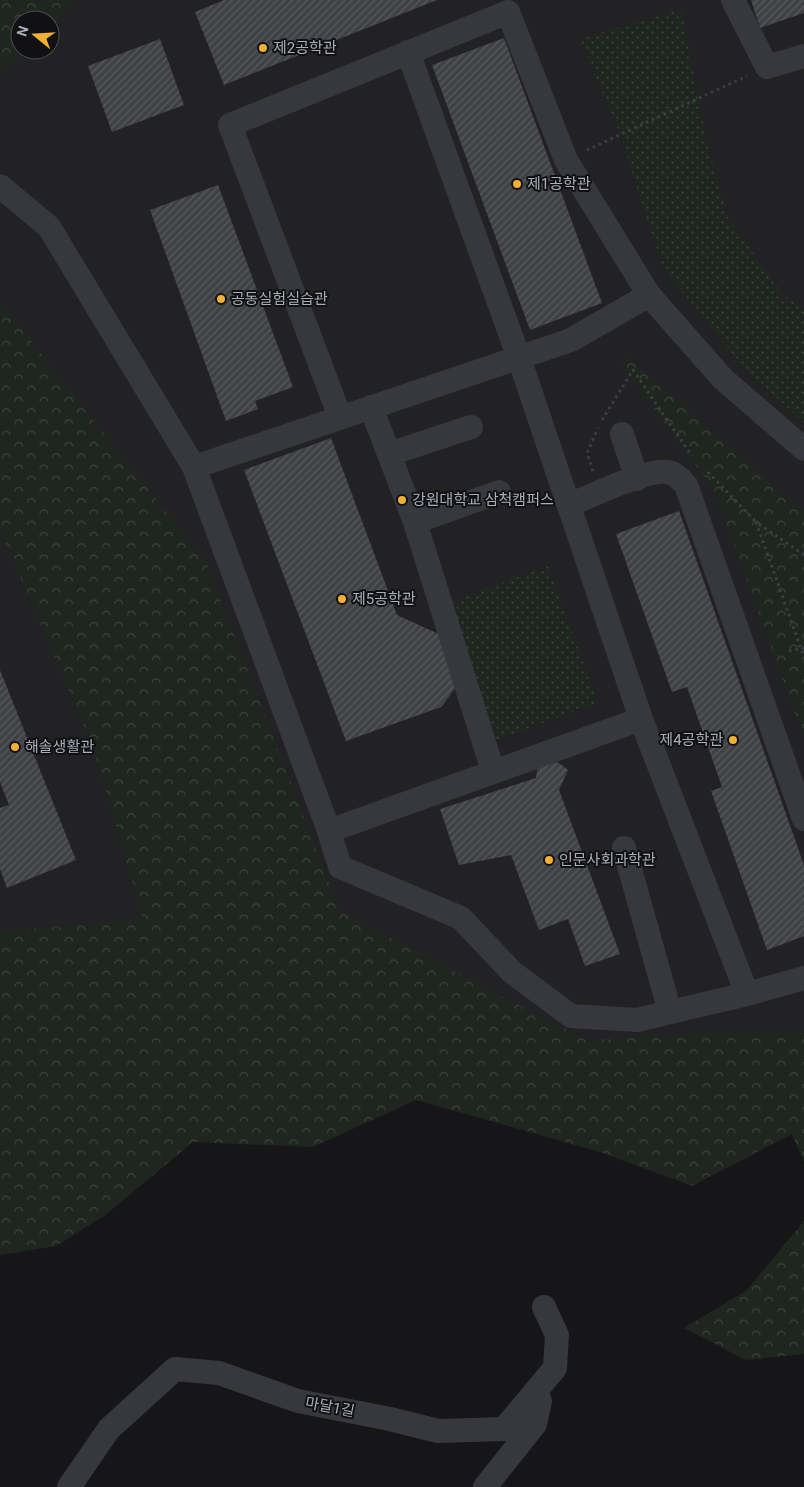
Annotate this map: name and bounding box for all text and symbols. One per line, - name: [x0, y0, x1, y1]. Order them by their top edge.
- north arrow: [10, 10, 60, 60]
- text: N: [13, 24, 32, 38]
- place label: 제2공학관: [273, 39, 337, 57]
- marker: 제2공학관: [257, 42, 269, 54]
- place label: 제1공학관: [527, 175, 591, 193]
- marker: 제1공학관: [511, 178, 523, 190]
- place label: 공동실험실습관: [231, 290, 328, 308]
- marker: 공동실험실습관: [215, 293, 227, 305]
- place label: 강원대학교 삼척캠퍼스: [412, 491, 554, 509]
- marker: 강원대학교 삼척캠퍼스: [396, 494, 408, 506]
- place label: 제5공학관: [352, 590, 416, 608]
- marker: 제5공학관: [336, 593, 348, 605]
- place label: 제4공학관: [659, 731, 723, 749]
- marker: 제4공학관: [727, 734, 739, 746]
- place label: 해솔생활관: [25, 738, 94, 756]
- marker: 해솔생활관: [9, 741, 21, 753]
- place label: 인문사회과학관: [559, 851, 656, 869]
- marker: 인문사회과학관: [543, 854, 555, 866]
- street label: 마달1길: [304, 1393, 356, 1421]

